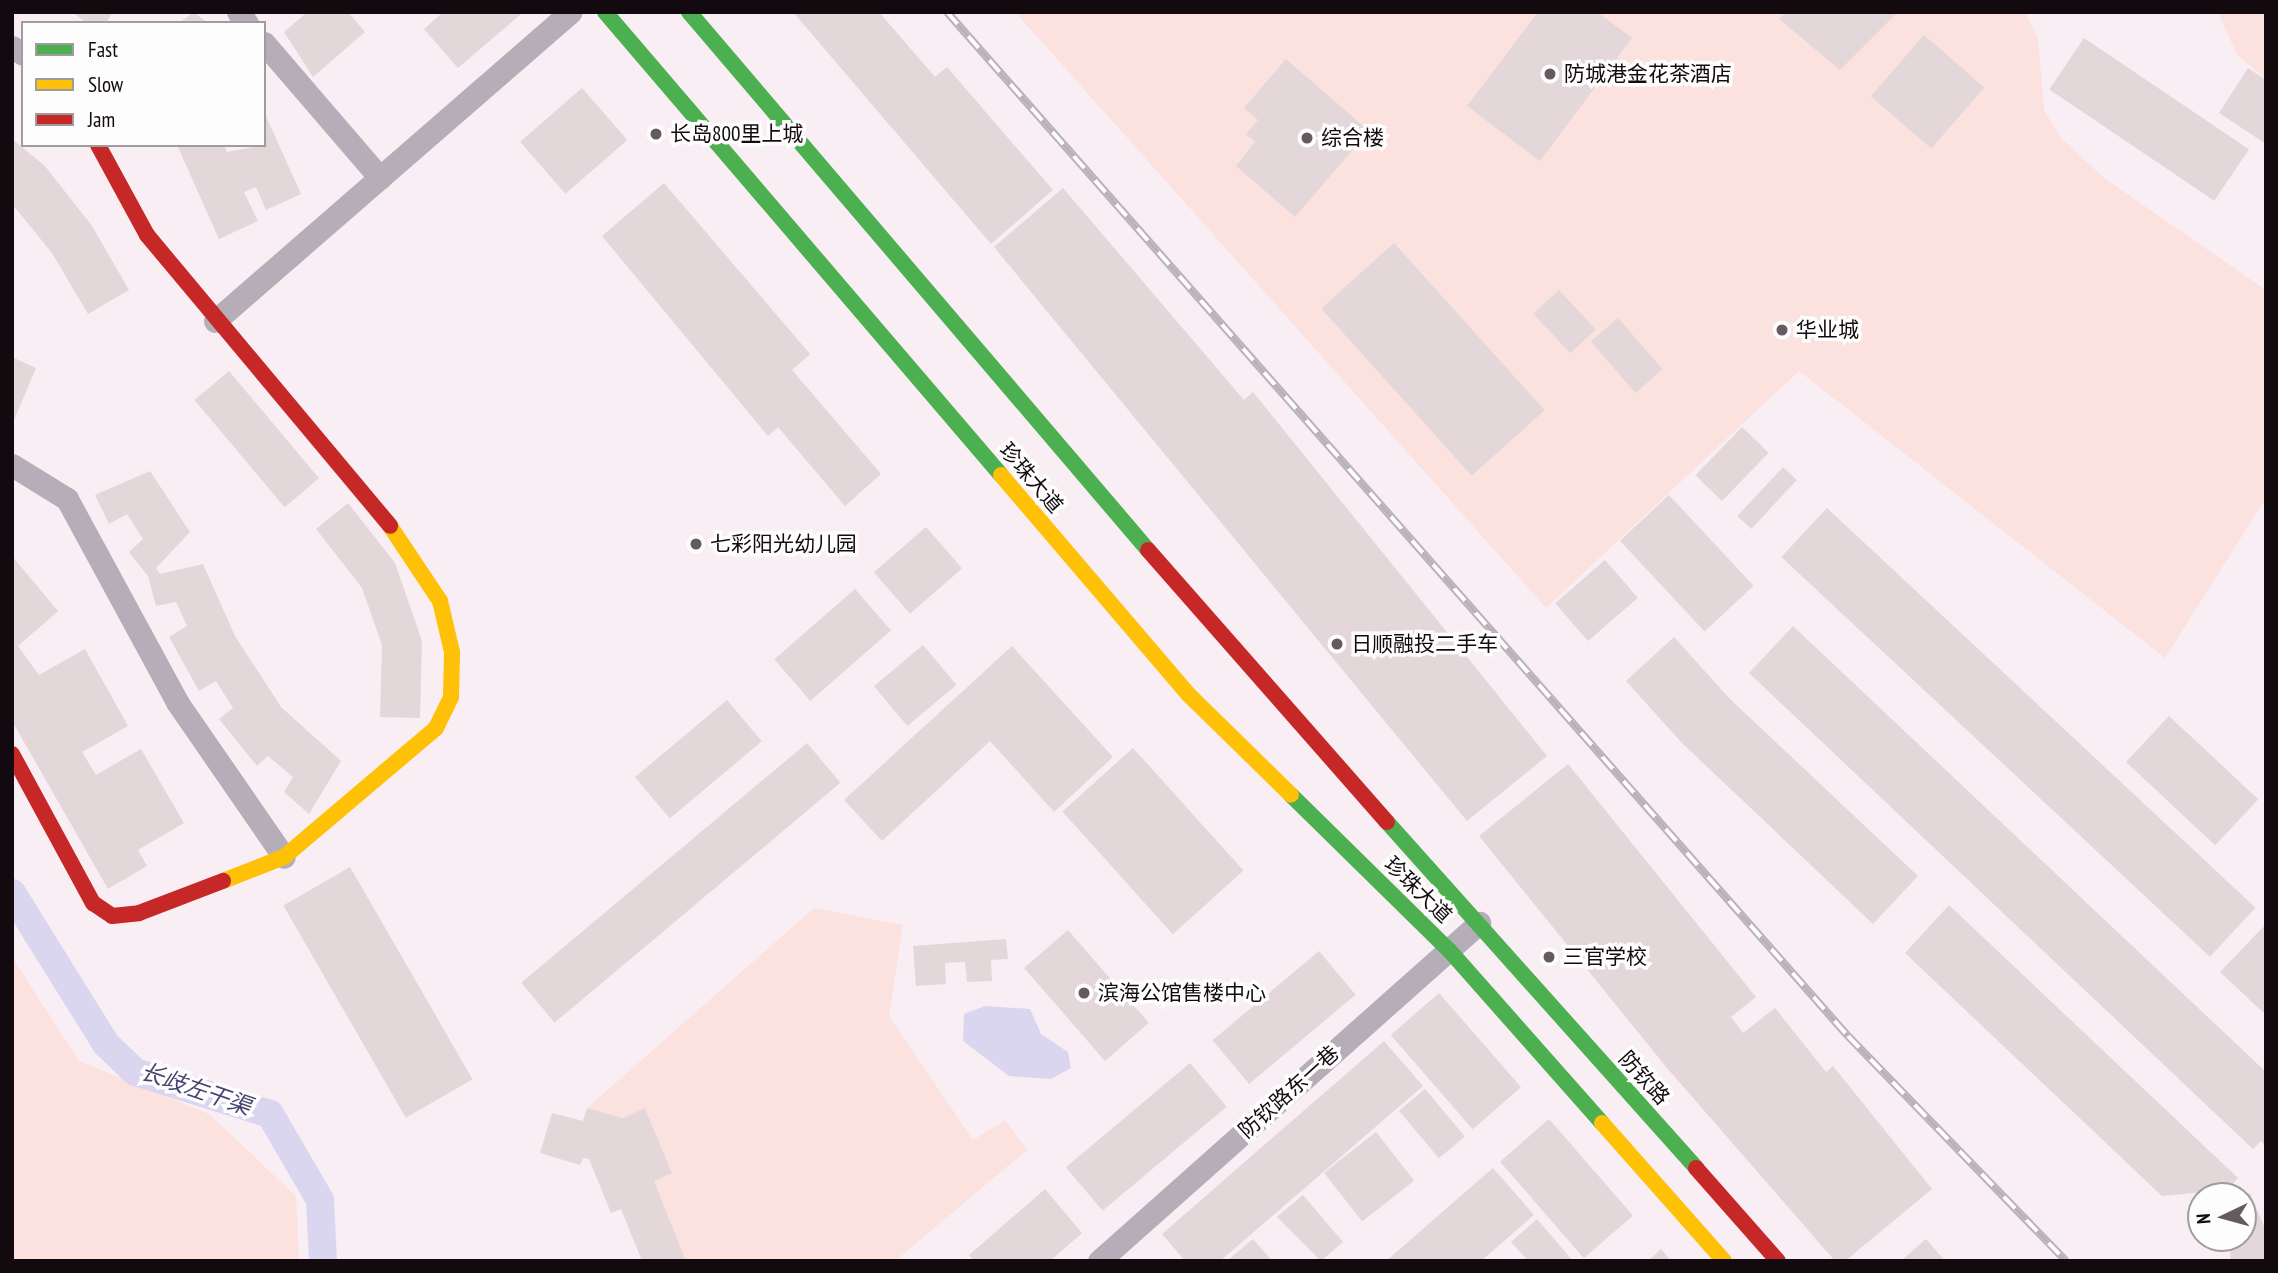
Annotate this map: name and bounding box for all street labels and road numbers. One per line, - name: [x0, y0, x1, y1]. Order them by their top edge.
- street label: 珍珠大道: [994, 438, 1068, 518]
- street label: 珍珠大道: [1379, 852, 1457, 928]
- street label: 防钦路东一巷: [1234, 1040, 1344, 1144]
- street label: 防钦路: [1614, 1046, 1674, 1110]

